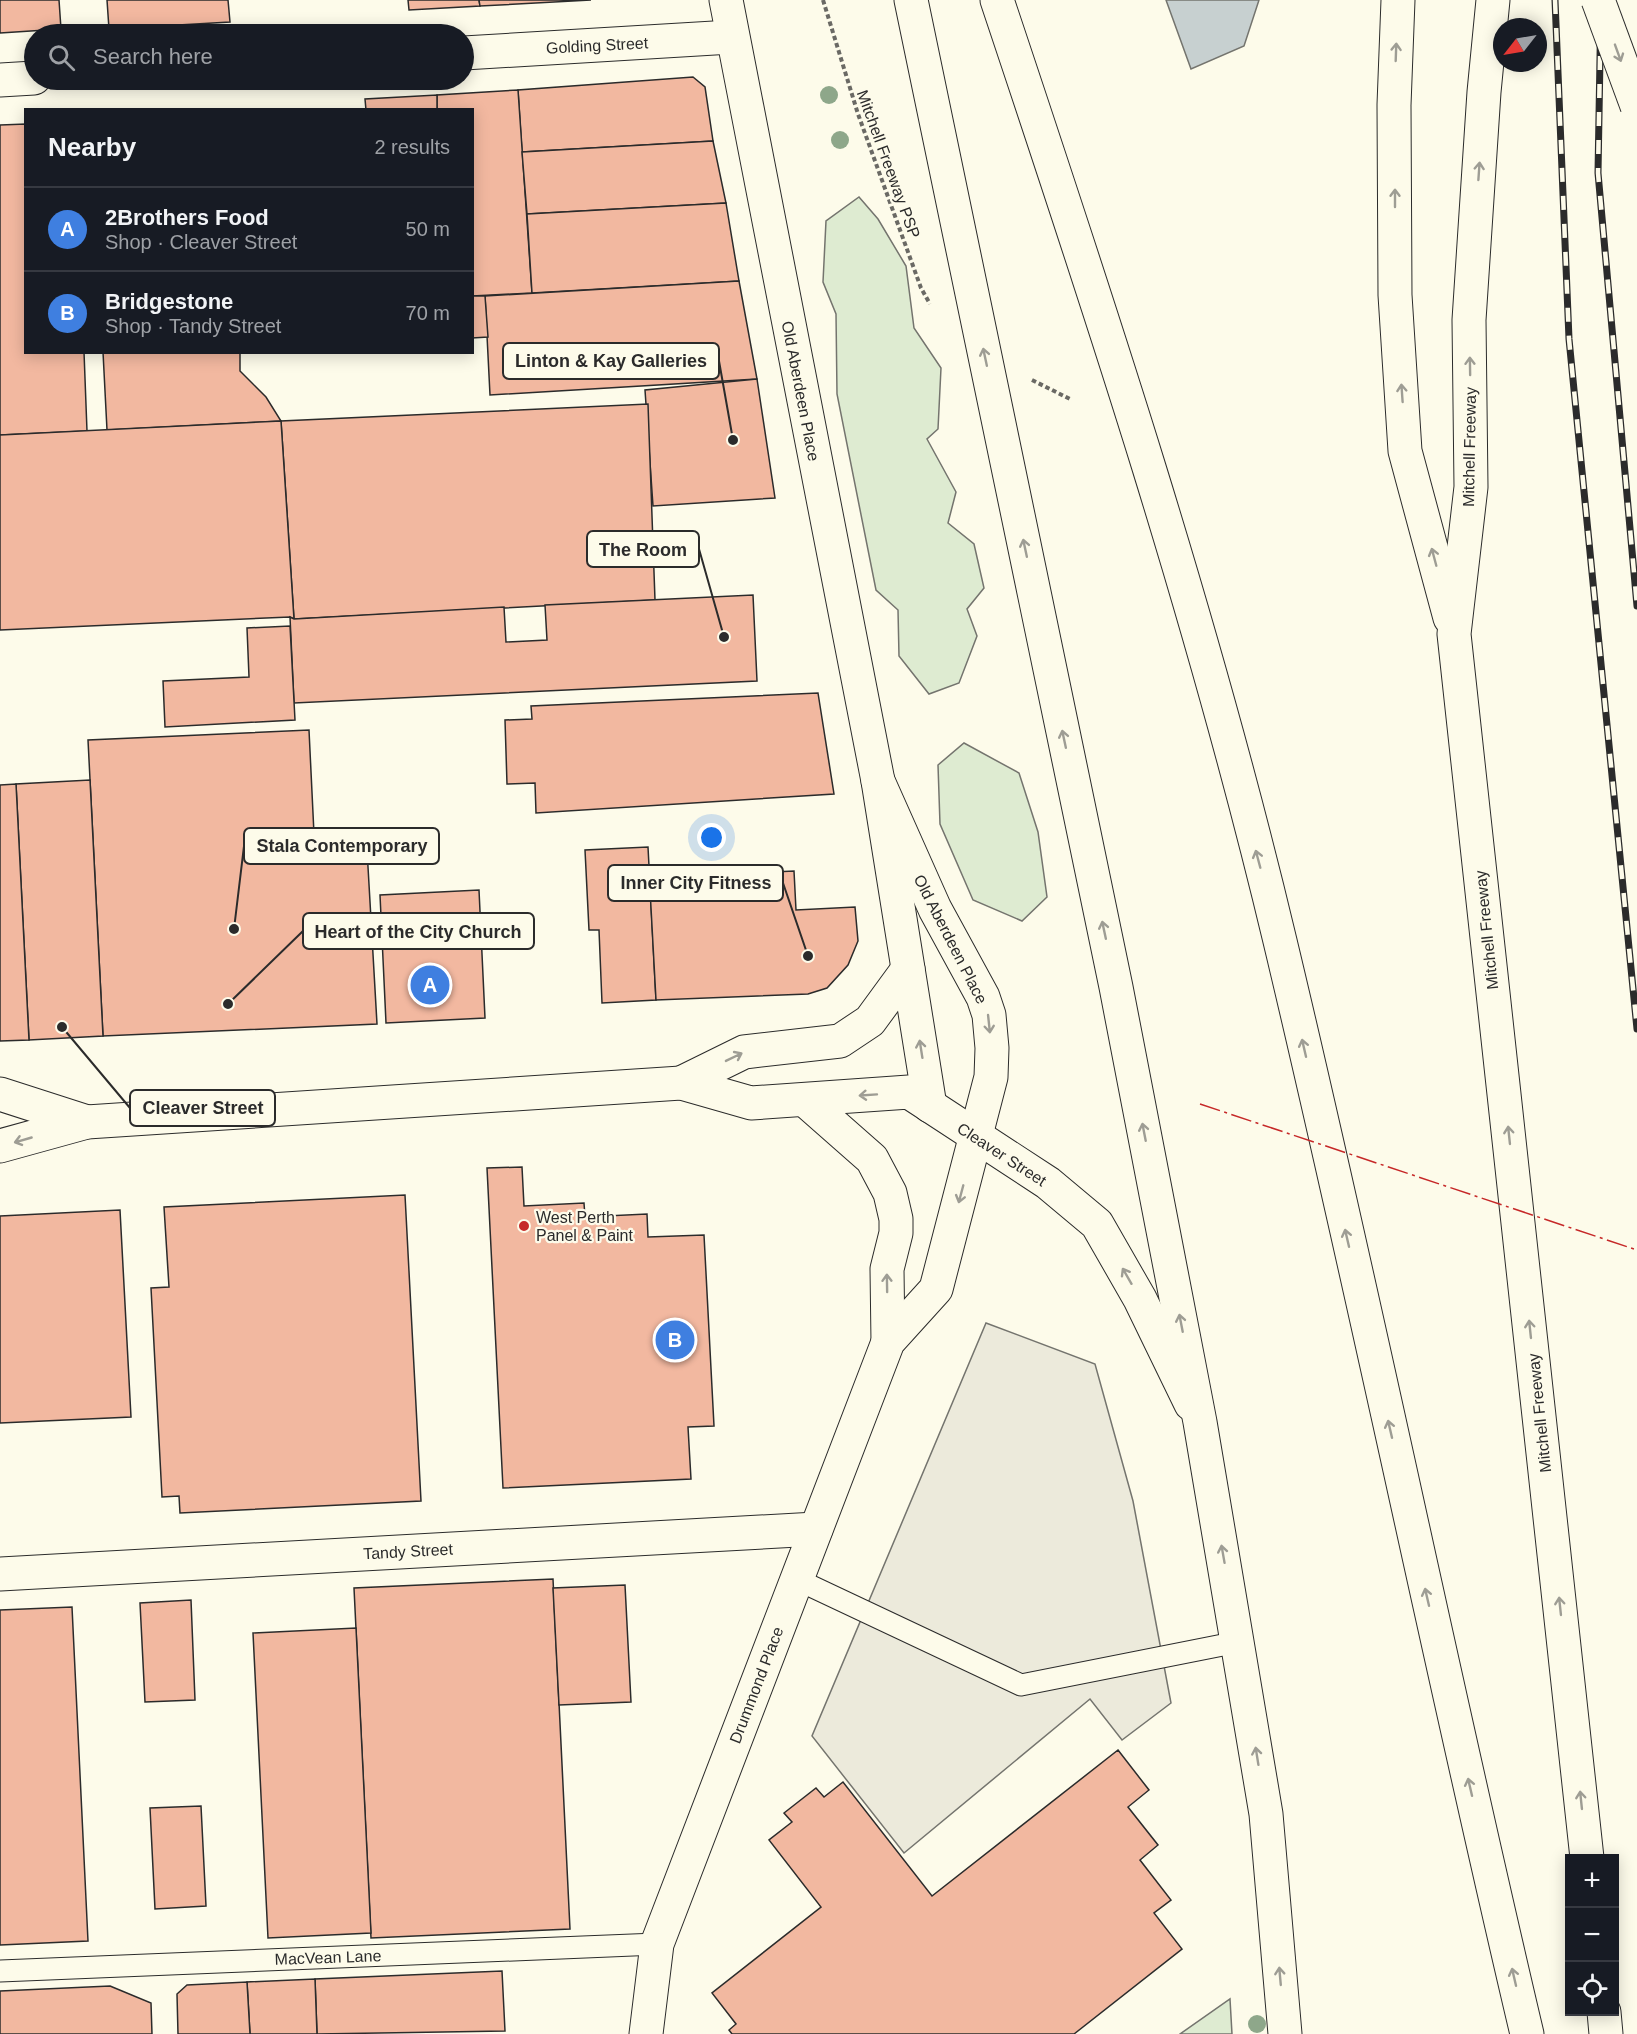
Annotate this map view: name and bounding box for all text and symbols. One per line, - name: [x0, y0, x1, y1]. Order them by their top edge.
- north arrow: [1493, 18, 1547, 72]
- search box: [24, 24, 474, 90]
- street label: Golding Street: [546, 34, 649, 57]
- icon: search: [45, 41, 78, 74]
- one-way arrow: [1390, 43, 1402, 63]
- one-way arrow: [1613, 43, 1624, 62]
- text: Search here: [93, 44, 213, 69]
- street label: Mitchell Freeway PSP: [854, 88, 923, 241]
- text: Nearby: [48, 132, 136, 162]
- text: 2 results: [374, 136, 450, 158]
- one-way arrow: [1473, 161, 1484, 181]
- one-way arrow: [1389, 189, 1401, 209]
- text: 2Brothers Food: [105, 205, 269, 230]
- text: A: [60, 218, 75, 240]
- text: 50 m: [406, 218, 450, 240]
- text: Shop · Cleaver Street: [105, 231, 297, 253]
- text: Bridgestone: [105, 289, 233, 314]
- text: B: [60, 302, 75, 324]
- text: 70 m: [406, 302, 450, 324]
- text: Shop · Tandy Street: [105, 315, 281, 337]
- street label: Old Aberdeen Place: [779, 320, 822, 463]
- callout: Linton & Kay Galleries: [503, 343, 719, 379]
- one-way arrow: [979, 348, 990, 368]
- text: Linton & Kay Galleries: [515, 351, 707, 371]
- one-way arrow: [1464, 356, 1475, 376]
- one-way arrow: [1396, 384, 1407, 404]
- street label: Mitchell Freeway: [1460, 387, 1479, 507]
- callout: The Room: [587, 531, 699, 567]
- one-way arrow: [1018, 539, 1030, 558]
- text: The Room: [599, 540, 687, 560]
- one-way arrow: [1427, 548, 1439, 567]
- one-way arrow: [1058, 730, 1069, 750]
- your location: [697, 823, 726, 852]
- callout: Stala Contemporary: [244, 828, 439, 864]
- text: Stala Contemporary: [256, 836, 428, 856]
- one-way arrow: [1252, 850, 1263, 869]
- callout: Inner City Fitness: [608, 865, 783, 901]
- street label: Mitchell Freeway: [1472, 869, 1501, 991]
- street label: Old Aberdeen Place: [911, 872, 990, 1007]
- text: Inner City Fitness: [620, 873, 772, 893]
- callout: Heart of the City Church: [303, 913, 534, 949]
- one-way arrow: [1098, 921, 1109, 940]
- text: Heart of the City Church: [314, 922, 522, 942]
- pin: A: [410, 962, 450, 1008]
- one-way arrow: [984, 1014, 995, 1034]
- one-way arrow: [915, 1039, 926, 1059]
- one-way arrow: [1298, 1039, 1309, 1058]
- one-way arrow: [724, 1050, 742, 1062]
- callout: Cleaver Street: [130, 1090, 275, 1126]
- one-way arrow: [859, 1090, 879, 1101]
- text: Cleaver Street: [142, 1098, 264, 1118]
- street label: Cleaver Street: [954, 1119, 1050, 1190]
- one-way arrow: [1138, 1123, 1149, 1142]
- one-way arrow: [1503, 1126, 1514, 1146]
- one-way arrow: [14, 1134, 33, 1146]
- one-way arrow: [955, 1184, 966, 1203]
- place label: West Perth Panel & Paint: [536, 1209, 634, 1244]
- marker: West Perth Panel & Paint: [517, 1219, 531, 1233]
- one-way arrow: [1341, 1229, 1352, 1249]
- one-way arrow: [1121, 1268, 1133, 1285]
- one-way arrow: [881, 1274, 893, 1294]
- one-way arrow: [1175, 1314, 1186, 1334]
- pin: B: [656, 1318, 694, 1362]
- one-way arrow: [1524, 1320, 1535, 1340]
- street label: Mitchell Freeway: [1525, 1352, 1554, 1474]
- one-way arrow: [1383, 1419, 1395, 1438]
- street label: Tandy Street: [363, 1541, 454, 1562]
- one-way arrow: [1217, 1544, 1228, 1564]
- one-way arrow: [1421, 1588, 1432, 1607]
- one-way arrow: [1554, 1597, 1565, 1617]
- street label: Drummond Place: [726, 1624, 787, 1746]
- one-way arrow: [1251, 1747, 1262, 1767]
- one-way arrow: [1463, 1778, 1475, 1797]
- one-way arrow: [1575, 1791, 1586, 1811]
- map controls: [1565, 1854, 1619, 2016]
- button: +: [1565, 1854, 1619, 1908]
- button: −: [1565, 1908, 1619, 1962]
- street label: MacVean Lane: [274, 1947, 382, 1968]
- button: locate: [1565, 1962, 1619, 2016]
- one-way arrow: [1274, 1966, 1285, 1986]
- one-way arrow: [1507, 1968, 1519, 1987]

